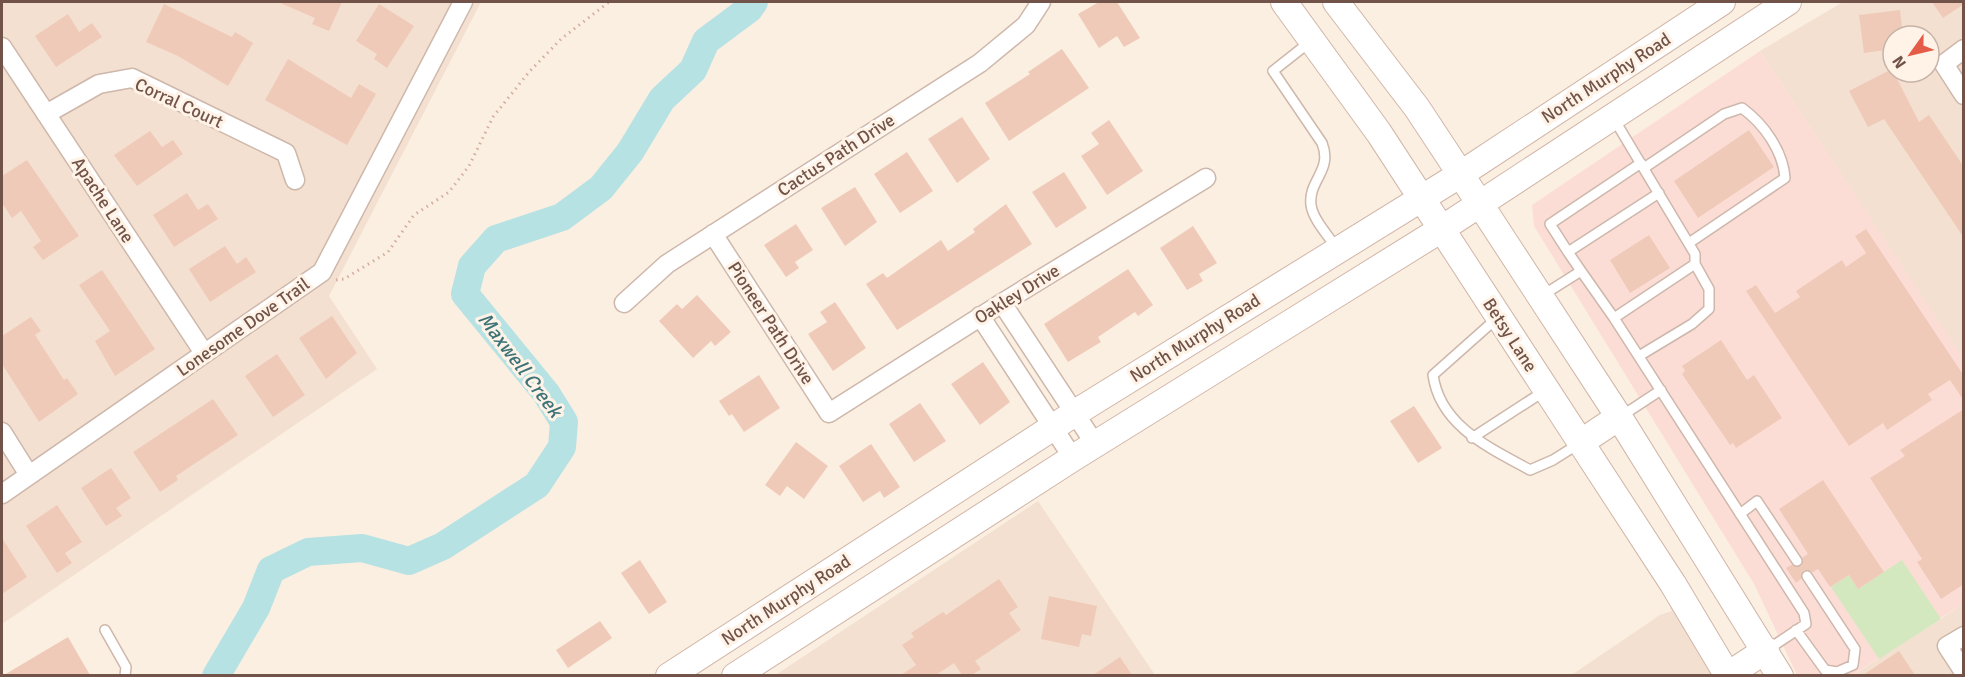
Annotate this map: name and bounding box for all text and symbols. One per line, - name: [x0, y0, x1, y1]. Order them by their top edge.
- north arrow: [1881, 24, 1941, 84]
- street label: North Murphy Road: [1537, 28, 1675, 128]
- text: N: [1888, 52, 1911, 72]
- street label: Corral Court: [131, 73, 227, 133]
- street label: Cactus Path Drive: [773, 109, 899, 201]
- street label: Apache Lane: [67, 153, 139, 247]
- street label: Pioneer Path Drive: [723, 257, 819, 389]
- street label: Oakley Drive: [970, 259, 1064, 329]
- street label: Lonesome Dove Trail: [172, 273, 314, 381]
- street label: North Murphy Road: [1126, 289, 1264, 387]
- street label: Betsy Lane: [1478, 294, 1542, 376]
- water label: Maxwell Creek: [472, 308, 569, 424]
- street label: North Murphy Road: [717, 550, 855, 650]

